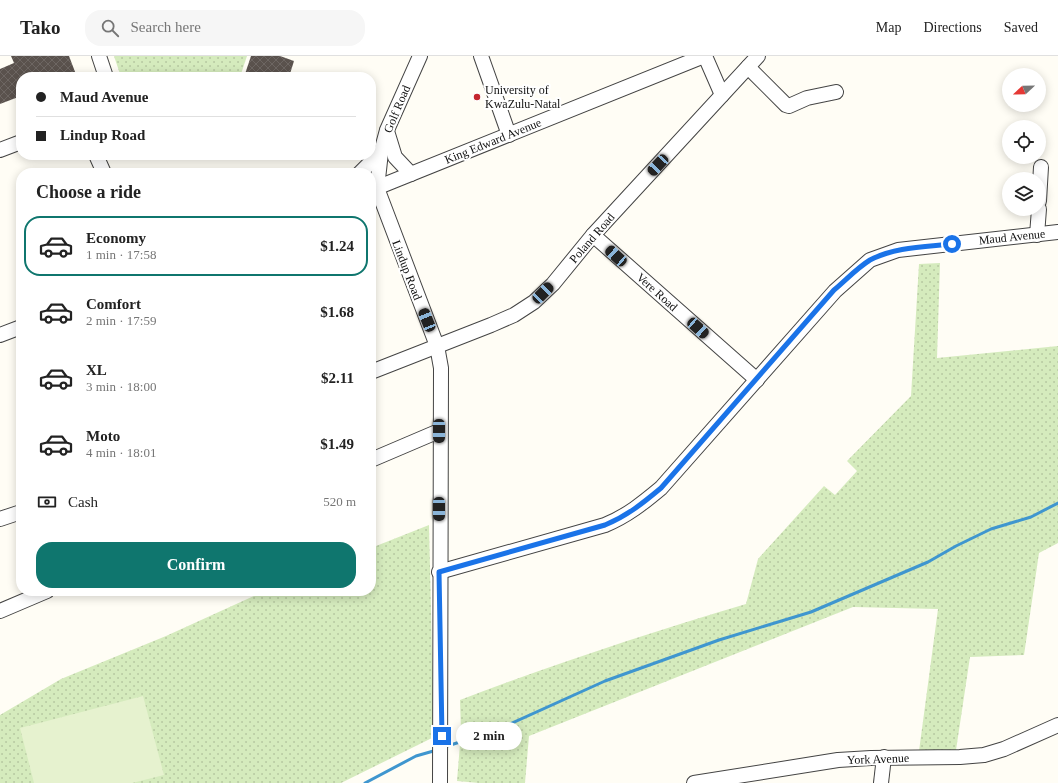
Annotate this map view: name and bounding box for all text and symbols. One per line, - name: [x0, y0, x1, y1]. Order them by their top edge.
- search box: [85, 10, 365, 46]
- text: Tako: [20, 17, 61, 38]
- icon: search: [99, 17, 121, 39]
- text: Search here: [131, 19, 201, 35]
- text: Map: [876, 20, 901, 35]
- text: Directions: [923, 20, 982, 35]
- text: Saved: [1004, 20, 1038, 35]
- north arrow: [1002, 68, 1046, 112]
- map controls: [1002, 68, 1046, 216]
- street label: Golf Road: [381, 83, 413, 135]
- place label: University of KwaZulu-Natal: [485, 83, 561, 111]
- text: Maud Avenue: [60, 89, 148, 105]
- marker: University of KwaZulu-Natal: [472, 92, 482, 102]
- street label: King Edward Avenue: [443, 115, 543, 167]
- button: locate: [1002, 120, 1046, 164]
- text: Lindup Road: [60, 127, 145, 143]
- car: [645, 152, 671, 178]
- button: layers: [1002, 172, 1046, 216]
- text: Choose a ride: [36, 182, 141, 202]
- street label: Poland Road: [566, 210, 618, 266]
- street label: Maud Avenue: [978, 227, 1046, 247]
- icon: car: [38, 228, 74, 264]
- text: Economy: [86, 230, 146, 246]
- route start: [943, 235, 961, 253]
- text: $1.24: [320, 238, 354, 254]
- street label: Lindup Road: [389, 238, 425, 302]
- car: [603, 244, 629, 268]
- text: 1 min · 17:58: [86, 247, 156, 262]
- street label: Vere Road: [634, 270, 680, 314]
- car: [530, 280, 556, 306]
- icon: car: [38, 294, 74, 330]
- text: Comfort: [86, 296, 141, 312]
- text: $1.68: [320, 304, 354, 320]
- car: [417, 307, 437, 333]
- text: 2 min · 17:59: [86, 313, 156, 328]
- car: [685, 316, 711, 340]
- icon: car: [38, 360, 74, 396]
- text: XL: [86, 362, 107, 378]
- text: $2.11: [321, 370, 354, 386]
- text: 3 min · 18:00: [86, 379, 156, 394]
- car: [433, 419, 445, 443]
- icon: car: [38, 426, 74, 462]
- text: Moto: [86, 428, 120, 444]
- text: $1.49: [320, 436, 354, 452]
- text: 4 min · 18:01: [86, 445, 156, 460]
- icon: cash: [36, 491, 58, 513]
- text: Cash: [68, 494, 98, 510]
- text: 520 m: [323, 494, 356, 509]
- car: [433, 497, 445, 521]
- button: Confirm: [36, 542, 356, 588]
- callout: 2 min: [456, 722, 522, 750]
- route end: [433, 727, 451, 745]
- text: 2 min: [473, 728, 505, 743]
- street label: York Avenue: [847, 751, 909, 767]

